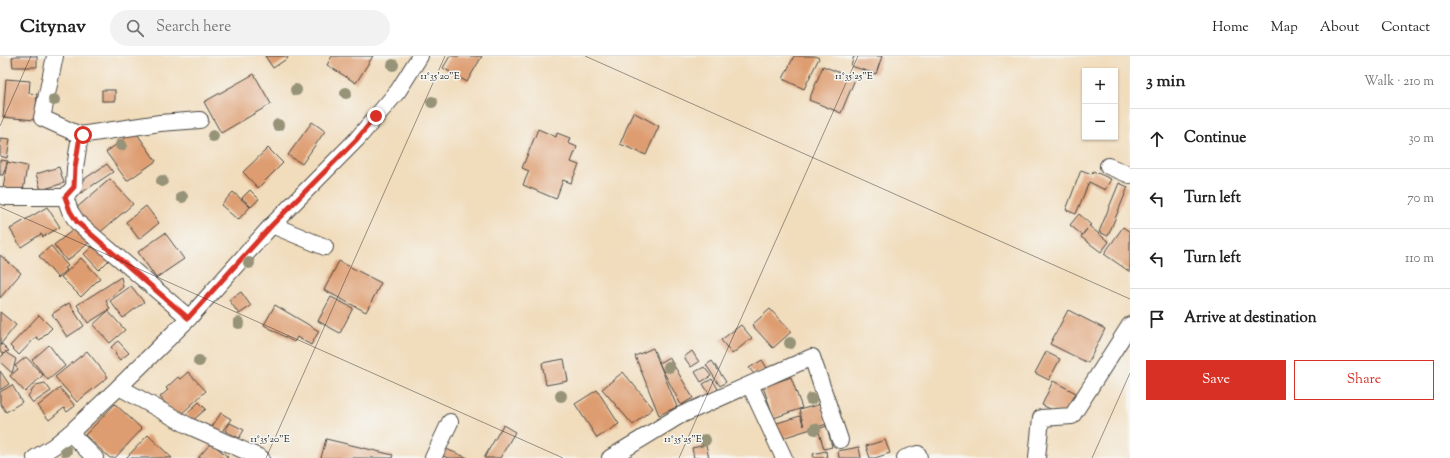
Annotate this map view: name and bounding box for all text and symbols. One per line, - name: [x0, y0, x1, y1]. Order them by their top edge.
- search box: [110, 10, 390, 46]
- text: Citynav: [20, 14, 86, 41]
- icon: search: [124, 17, 146, 39]
- text: Search here: [156, 17, 231, 38]
- text: Home: [1212, 18, 1249, 38]
- text: Map: [1271, 18, 1298, 38]
- text: About: [1320, 18, 1359, 38]
- text: Contact: [1381, 18, 1430, 38]
- map controls: [1082, 68, 1118, 140]
- button: +: [1082, 68, 1118, 104]
- text: 11°35'20"E: [420, 69, 460, 84]
- text: 11°35'25"E: [835, 69, 873, 84]
- text: 3 min: [1146, 70, 1185, 94]
- text: Walk · 210 m: [1364, 73, 1434, 91]
- button: −: [1082, 104, 1118, 140]
- route end: [367, 107, 385, 125]
- route start: [74, 126, 92, 144]
- icon: ahead: [1146, 128, 1168, 150]
- text: Continue: [1184, 128, 1246, 149]
- text: 30 m: [1408, 130, 1434, 148]
- icon: left: [1146, 188, 1168, 210]
- text: Turn left: [1184, 188, 1241, 209]
- text: 70 m: [1407, 190, 1434, 208]
- icon: left: [1146, 248, 1168, 270]
- text: Turn left: [1184, 248, 1241, 269]
- text: 110 m: [1405, 250, 1434, 268]
- icon: arrive: [1146, 308, 1168, 330]
- text: Arrive at destination: [1184, 308, 1317, 329]
- button: Save: [1146, 360, 1286, 400]
- button: Share: [1294, 360, 1434, 400]
- text: 11°35'20"E: [250, 432, 290, 447]
- text: 11°35'25"E: [664, 432, 702, 447]

